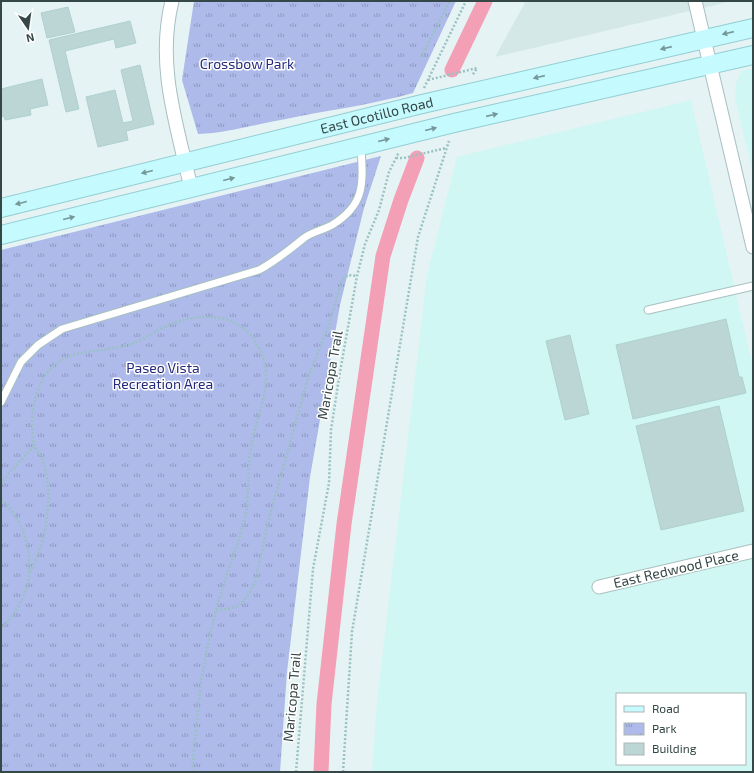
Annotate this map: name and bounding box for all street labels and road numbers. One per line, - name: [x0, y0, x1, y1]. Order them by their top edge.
- street label: East Ocotillo Road: [318, 93, 435, 137]
- street label: Maricopa Trail: [313, 328, 346, 421]
- street label: East Redwood Place: [612, 546, 740, 591]
- street label: Maricopa Trail: [279, 650, 304, 743]

